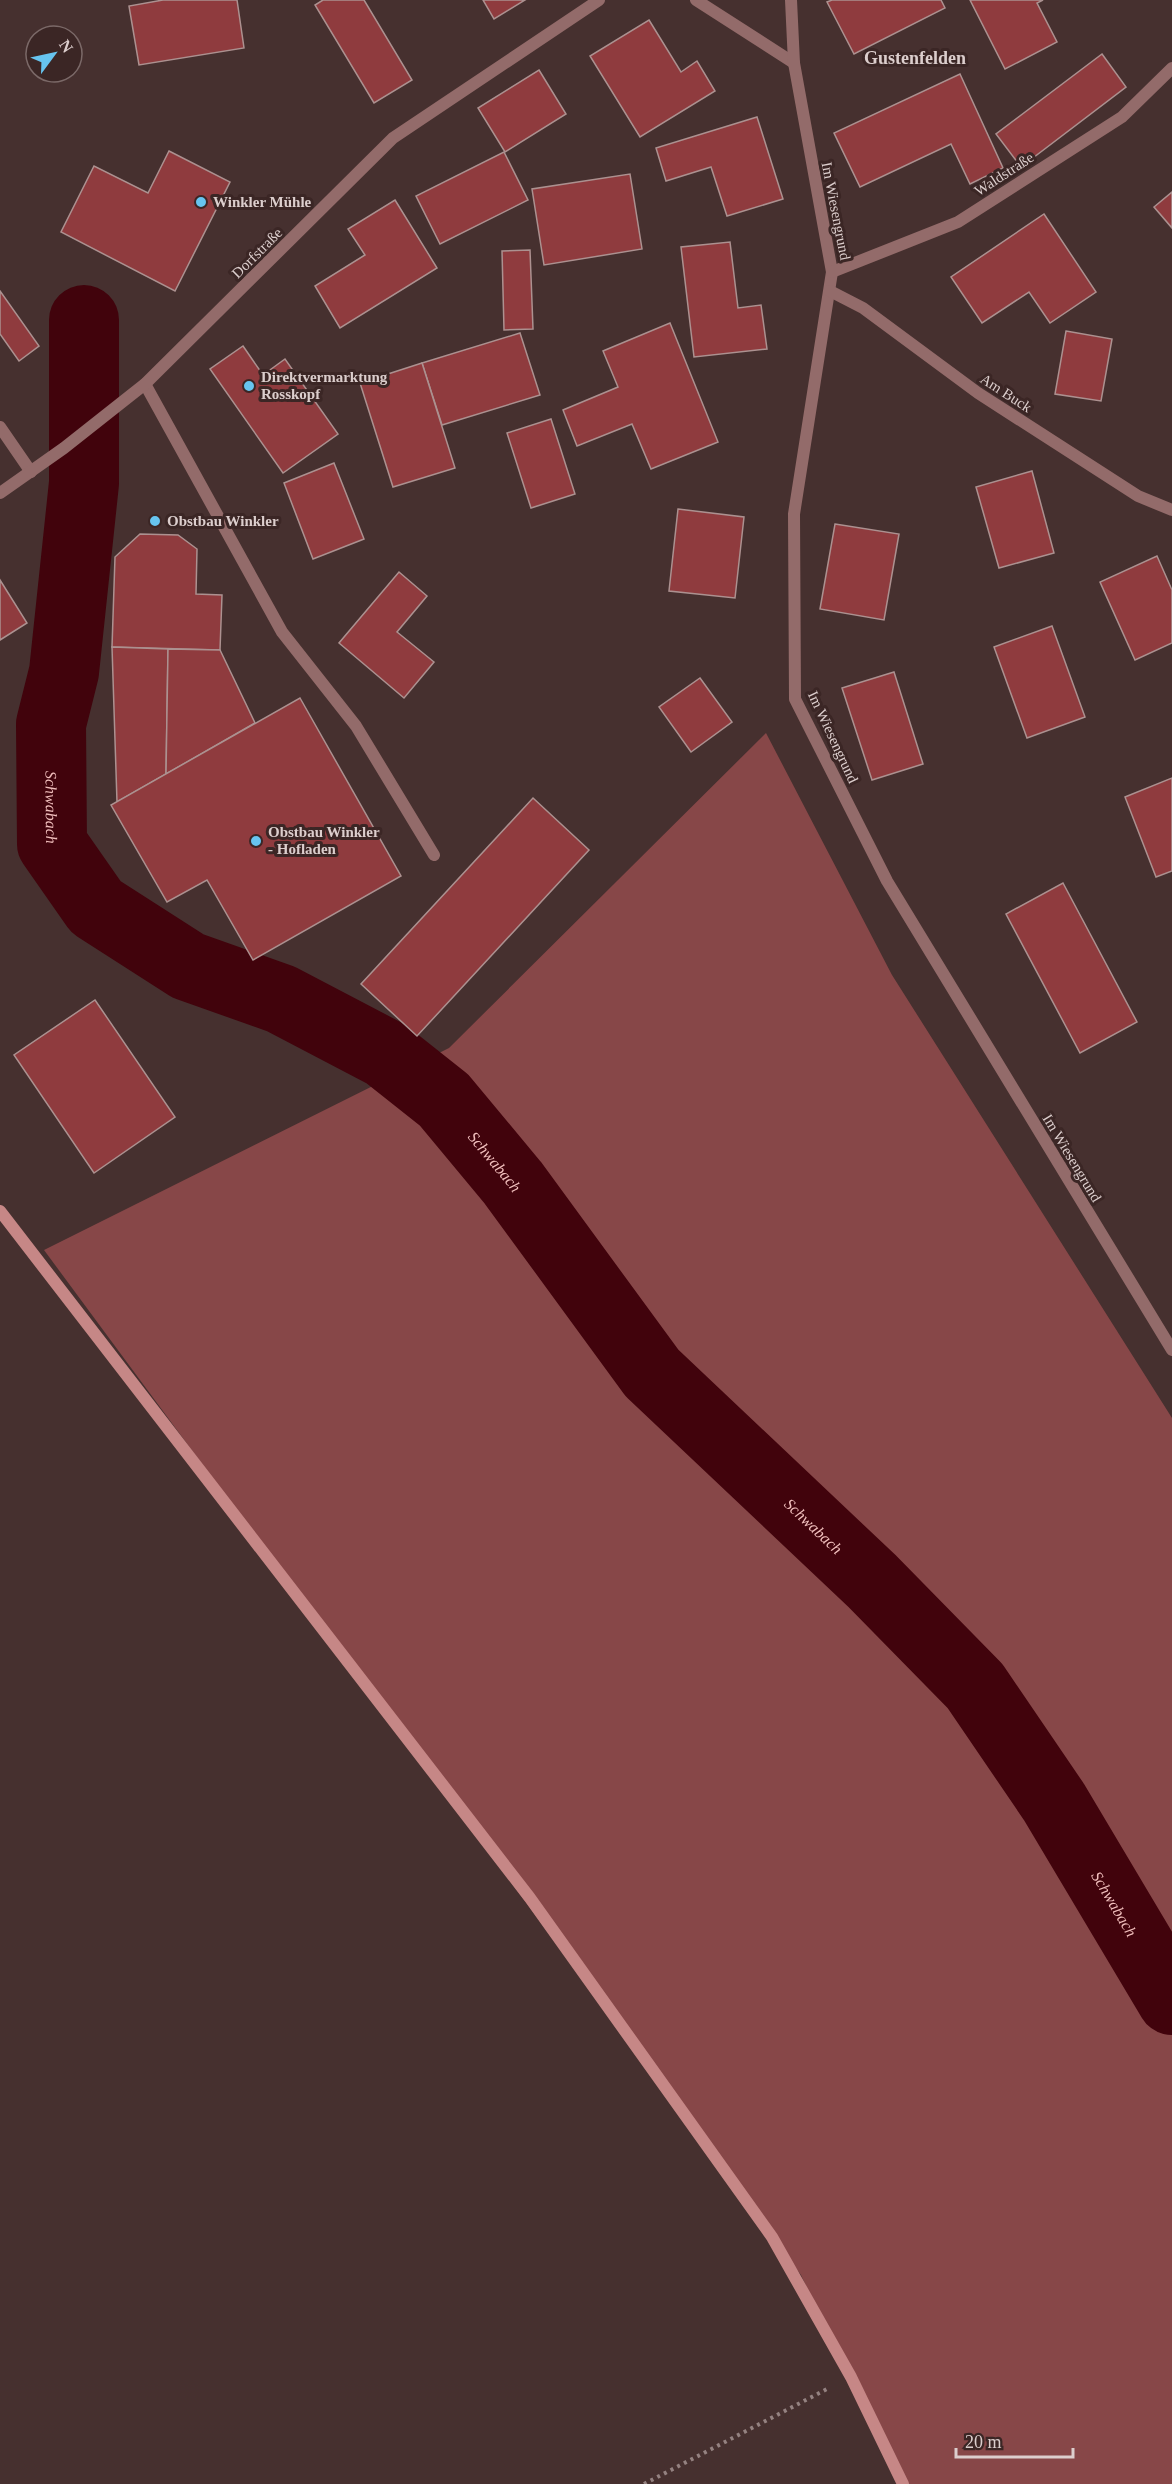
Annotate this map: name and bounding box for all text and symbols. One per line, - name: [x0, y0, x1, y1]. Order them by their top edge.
- north arrow: [24, 24, 84, 84]
- text: N: [56, 37, 77, 56]
- district label: Gustenfelden: [864, 48, 966, 68]
- street label: Waldstraße: [972, 149, 1037, 199]
- street label: Im Wiesengrund: [819, 161, 853, 262]
- place label: Winkler Mühle: [213, 194, 312, 210]
- marker: Winkler Mühle: [194, 195, 208, 209]
- street label: Dorfstraße: [229, 224, 286, 281]
- place label: Direktvermarktung Rosskopf: [261, 369, 388, 402]
- street label: Am Buck: [977, 371, 1035, 416]
- marker: Direktvermarktung Rosskopf: [242, 379, 256, 393]
- place label: Obstbau Winkler: [167, 513, 279, 529]
- marker: Obstbau Winkler: [148, 514, 162, 528]
- street label: Im Wiesengrund: [805, 689, 861, 786]
- water label: Schwabach: [43, 771, 60, 844]
- place label: Obstbau Winkler - Hofladen: [268, 824, 380, 857]
- marker: Obstbau Winkler - Hofladen: [249, 834, 263, 848]
- street label: Im Wiesengrund: [1040, 1111, 1105, 1205]
- water label: Schwabach: [465, 1128, 525, 1195]
- water label: Schwabach: [781, 1495, 846, 1557]
- water label: Schwabach: [1089, 1868, 1141, 1939]
- scale bar: [956, 2421, 1073, 2459]
- text: 20 m: [965, 2432, 1002, 2452]

